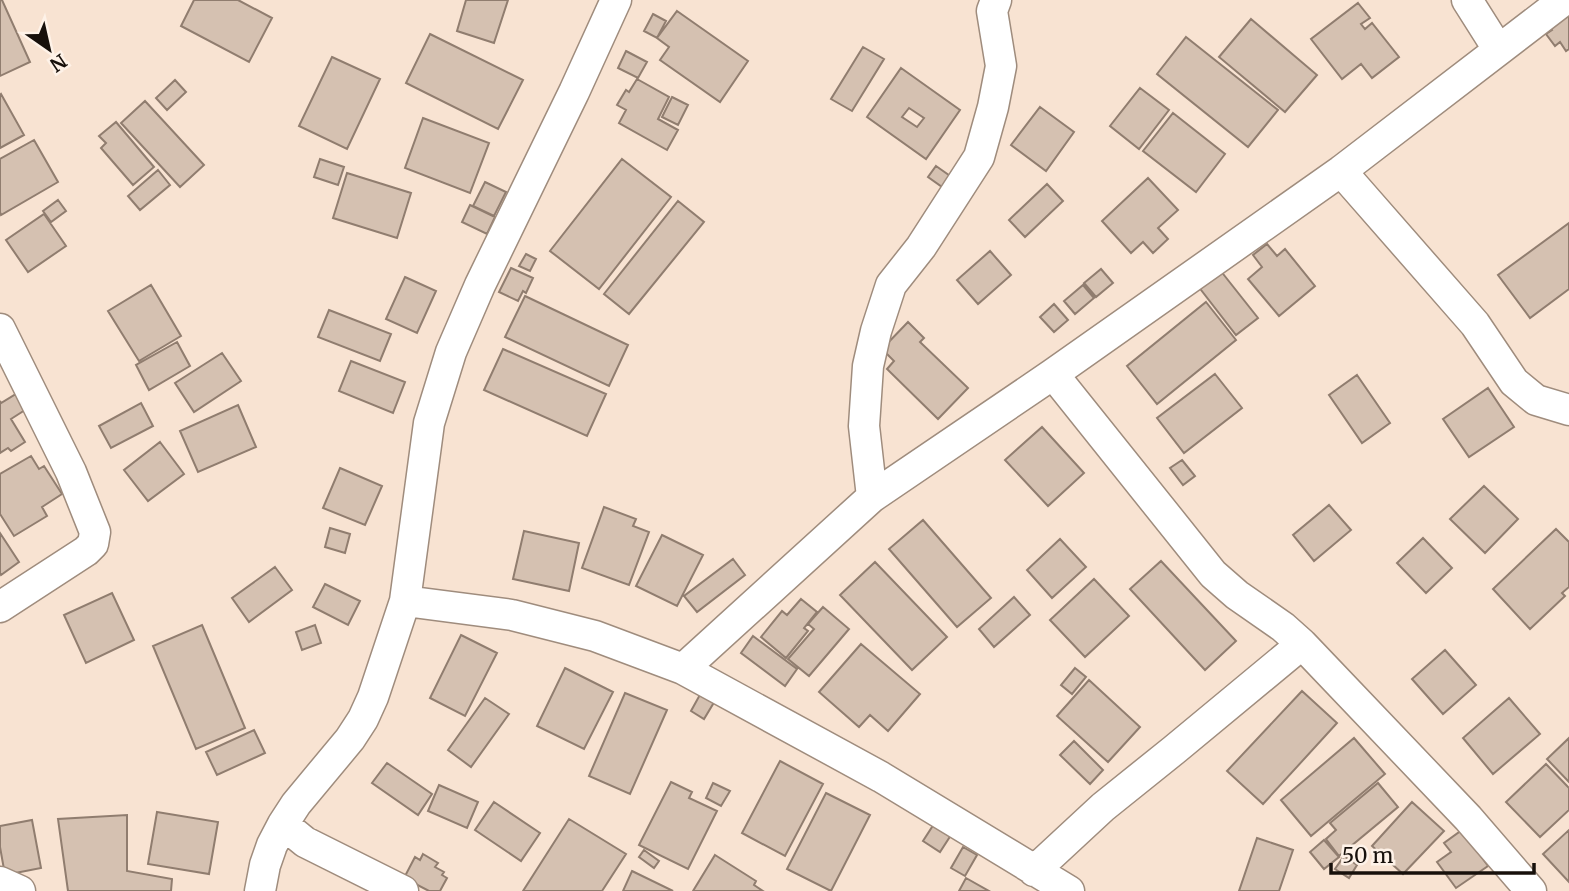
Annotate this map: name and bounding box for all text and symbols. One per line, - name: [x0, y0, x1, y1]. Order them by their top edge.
- north arrow: [14, 14, 84, 84]
- text: N: [46, 49, 71, 77]
- scale bar: [1331, 832, 1534, 876]
- text: 50 m: [1342, 842, 1393, 869]

